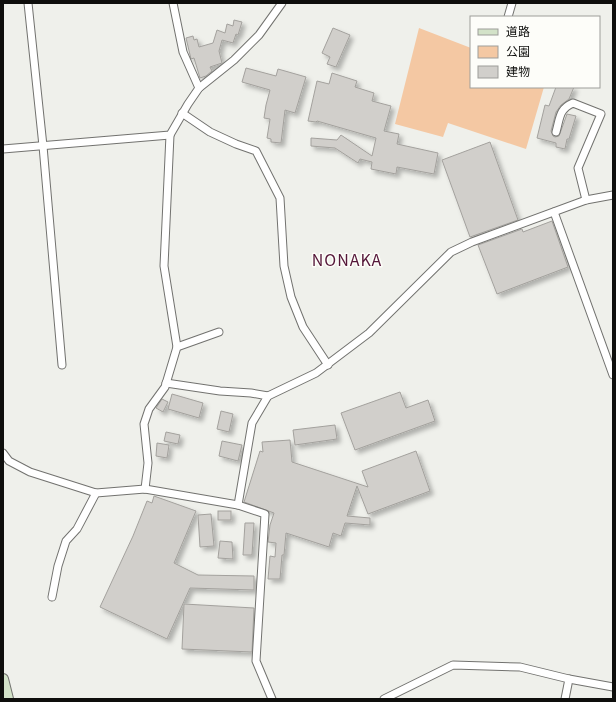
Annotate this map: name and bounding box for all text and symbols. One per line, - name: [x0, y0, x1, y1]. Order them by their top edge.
- legend: [470, 16, 600, 88]
- text: 道路: [506, 22, 530, 39]
- text: 公園: [506, 42, 530, 59]
- text: 建物: [506, 62, 530, 79]
- district label: NONAKA: [312, 247, 382, 271]

